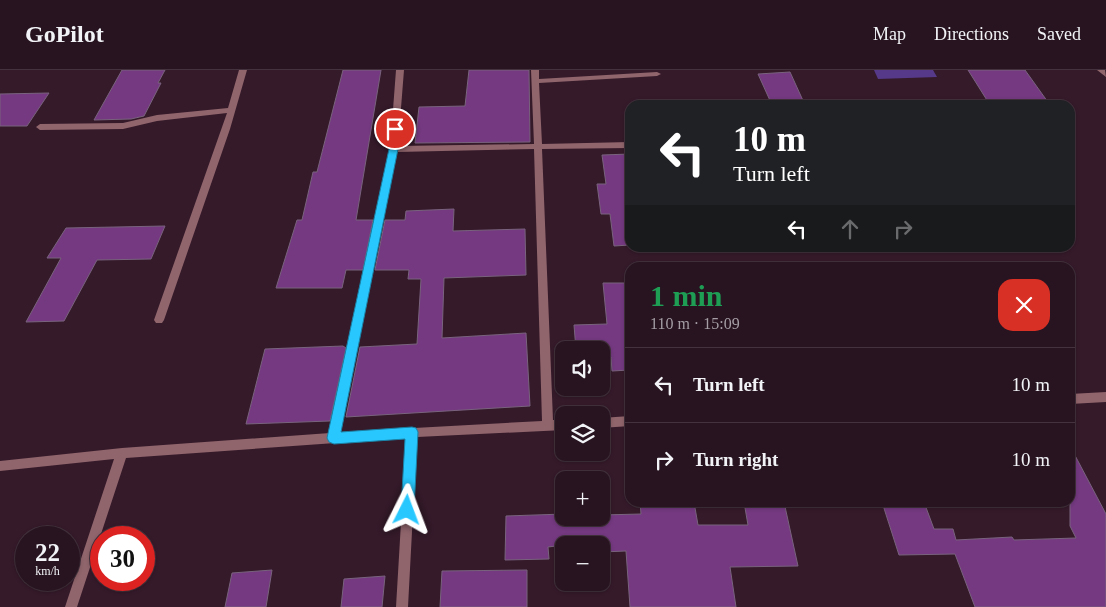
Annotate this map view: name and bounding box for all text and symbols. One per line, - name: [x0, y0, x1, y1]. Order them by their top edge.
- text: GoPilot: [25, 21, 104, 47]
- text: Map: [873, 24, 906, 44]
- text: Directions: [934, 24, 1009, 44]
- text: Saved: [1037, 24, 1081, 44]
- pin: [374, 108, 416, 150]
- icon: arrive: [381, 115, 409, 143]
- icon: left: [650, 120, 715, 185]
- text: 10 m: [733, 120, 806, 159]
- text: Turn left: [733, 161, 810, 186]
- icon: left: [783, 215, 811, 243]
- icon: ahead: [836, 215, 864, 243]
- icon: right: [889, 215, 917, 243]
- text: 1 min: [650, 279, 723, 312]
- button: close: [998, 279, 1050, 331]
- text: 110 m · 15:09: [650, 315, 740, 332]
- map controls: [555, 341, 610, 591]
- button: sound: [555, 341, 610, 396]
- icon: left: [650, 371, 678, 399]
- text: Turn left: [693, 374, 765, 395]
- text: 10 m: [1011, 374, 1050, 395]
- button: layers: [555, 406, 610, 461]
- icon: right: [650, 446, 678, 474]
- text: Turn right: [693, 449, 778, 470]
- text: 10 m: [1011, 449, 1050, 470]
- button: +: [555, 471, 610, 526]
- position arrow: [380, 483, 432, 535]
- speed limit sign: 30: [90, 526, 155, 591]
- button: −: [555, 536, 610, 591]
- text: 22: [35, 539, 60, 566]
- text: km/h: [35, 564, 60, 578]

